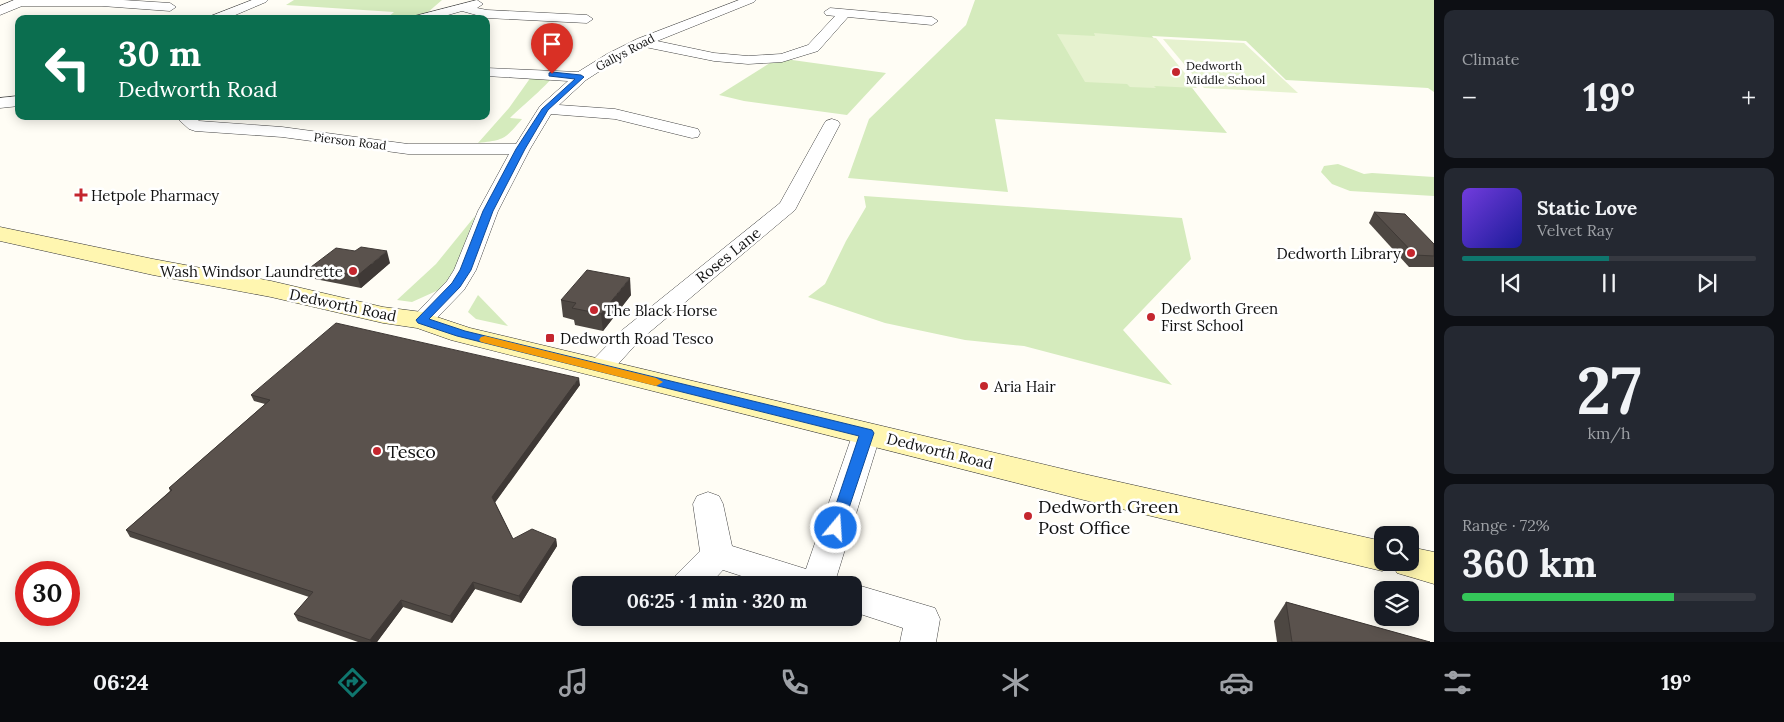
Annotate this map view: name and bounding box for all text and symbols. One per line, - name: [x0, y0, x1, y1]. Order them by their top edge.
- pin: [531, 23, 573, 74]
- icon: arrive: [538, 30, 566, 58]
- street label: Gallys Road: [593, 30, 657, 74]
- text: 30 m: [118, 31, 201, 76]
- icon: left: [35, 35, 100, 100]
- text: Climate: [1462, 49, 1519, 69]
- place label: Dedworth Middle School: [1186, 58, 1265, 87]
- marker: Dedworth Middle School: [1170, 66, 1182, 78]
- text: 19°: [1583, 73, 1635, 121]
- text: Dedworth Road: [118, 75, 278, 103]
- text: −: [1462, 80, 1477, 116]
- text: +: [1741, 80, 1756, 116]
- street label: Pierson Road: [313, 129, 387, 153]
- place label: Hetpole Pharmacy: [91, 186, 219, 205]
- marker: Hetpole Pharmacy: [75, 189, 87, 201]
- text: Static Love: [1537, 196, 1637, 220]
- text: Velvet Ray: [1537, 220, 1613, 240]
- street label: Roses Lane: [692, 223, 764, 287]
- place label: Dedworth Library: [1277, 244, 1401, 263]
- marker: Dedworth Library: [1405, 247, 1417, 259]
- place label: Wash Windsor Laundrette: [160, 262, 343, 281]
- marker: Wash Windsor Laundrette: [347, 265, 359, 277]
- icon: previous: [1497, 269, 1525, 297]
- icon: pause: [1595, 269, 1623, 297]
- icon: next: [1693, 269, 1721, 297]
- street label: Dedworth Road: [288, 284, 398, 326]
- place label: Dedworth Green First School: [1161, 299, 1278, 335]
- place label: The Black Horse: [604, 301, 717, 320]
- marker: The Black Horse: [588, 304, 600, 316]
- marker: Dedworth Green First School: [1145, 311, 1157, 323]
- place label: Dedworth Road Tesco: [560, 329, 714, 348]
- marker: Dedworth Road Tesco: [544, 332, 556, 344]
- text: 27: [1576, 349, 1642, 432]
- place label: Aria Hair: [993, 377, 1056, 396]
- marker: Aria Hair: [978, 380, 990, 392]
- text: km/h: [1587, 423, 1631, 443]
- street label: Dedworth Road: [885, 429, 995, 473]
- place label: Tesco: [387, 440, 436, 463]
- marker: Tesco: [371, 445, 383, 457]
- place label: Dedworth Green Post Office: [1038, 495, 1179, 539]
- position arrow: [809, 501, 861, 553]
- marker: Dedworth Green Post Office: [1022, 510, 1034, 522]
- text: Range · 72%: [1462, 515, 1550, 535]
- map controls: [1374, 526, 1419, 626]
- button: search: [1374, 526, 1419, 571]
- text: 360 km: [1462, 539, 1597, 587]
- speed limit sign: 30: [15, 561, 80, 626]
- button: layers: [1374, 581, 1419, 626]
- text: 06:25 · 1 min · 320 m: [627, 589, 807, 613]
- icon: directions: [335, 665, 370, 700]
- icon: music: [556, 665, 591, 700]
- icon: phone: [777, 665, 812, 700]
- icon: climate: [998, 665, 1033, 700]
- icon: car: [1219, 665, 1254, 700]
- icon: filters: [1440, 665, 1475, 700]
- text: 06:24: [93, 668, 149, 696]
- text: 19°: [1661, 668, 1691, 696]

